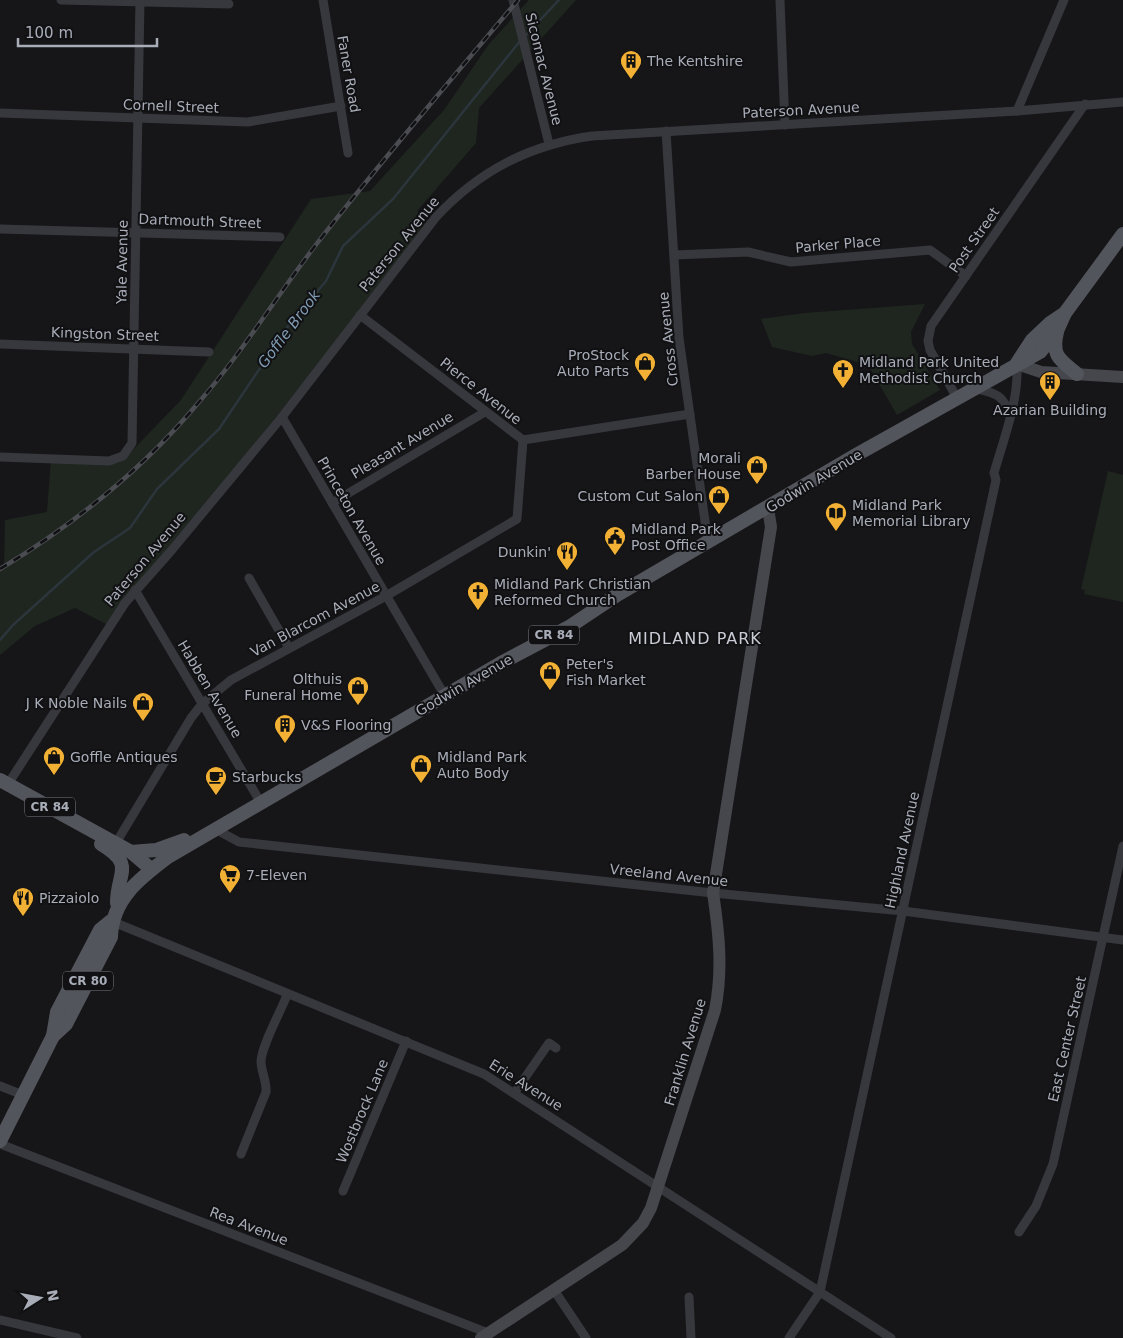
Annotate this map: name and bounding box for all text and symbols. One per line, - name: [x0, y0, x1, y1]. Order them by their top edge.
- street label: Sicomac Avenue: [522, 11, 566, 127]
- scale bar: [18, 15, 156, 47]
- text: 100 m: [25, 24, 73, 42]
- street label: Faner Road: [334, 34, 364, 114]
- building icon: The Kentshire: [619, 49, 643, 80]
- place label: The Kentshire: [646, 53, 743, 69]
- street label: Cornell Street: [123, 96, 220, 116]
- street label: Paterson Avenue: [742, 99, 860, 121]
- street label: Paterson Avenue: [356, 193, 442, 295]
- street label: Post Street: [946, 204, 1003, 276]
- street label: Dartmouth Street: [138, 211, 262, 231]
- street label: Yale Avenue: [113, 220, 131, 305]
- street label: Parker Place: [795, 232, 881, 256]
- water label: Goffle Brook: [254, 285, 325, 372]
- street label: Cross Avenue: [655, 291, 681, 387]
- street label: Kingston Street: [51, 324, 160, 344]
- place label: ProStock Auto Parts: [557, 347, 630, 379]
- shop icon: ProStock Auto Parts: [633, 351, 657, 382]
- street label: Pierce Avenue: [437, 354, 525, 428]
- place label: Midland Park United Methodist Church: [859, 354, 999, 386]
- church icon: Midland Park United Methodist Church: [831, 358, 855, 389]
- building icon: Azarian Building: [1038, 370, 1062, 401]
- place label: Azarian Building: [993, 402, 1107, 418]
- street label: Pleasant Avenue: [348, 408, 456, 482]
- street label: Godwin Avenue: [763, 446, 865, 516]
- place label: Morali Barber House: [645, 450, 741, 482]
- street label: Princeton Avenue: [314, 454, 390, 568]
- shop icon: Morali Barber House: [745, 454, 769, 485]
- shop icon: Custom Cut Salon: [707, 484, 731, 515]
- place label: Custom Cut Salon: [578, 488, 703, 504]
- place label: Midland Park Memorial Library: [852, 497, 970, 529]
- library icon: Midland Park Memorial Library: [824, 501, 848, 532]
- street label: Paterson Avenue: [101, 509, 189, 609]
- place label: Midland Park Post Office: [631, 521, 722, 553]
- public building icon: Midland Park Post Office: [603, 525, 627, 556]
- restaurant icon: Dunkin': [555, 540, 579, 571]
- place label: Dunkin': [498, 544, 551, 560]
- place label: Midland Park Christian Reformed Church: [494, 576, 651, 608]
- street label: Van Blarcom Avenue: [248, 578, 382, 660]
- church icon: Midland Park Christian Reformed Church: [466, 580, 490, 611]
- road number: CR 84: [529, 626, 579, 644]
- district label: MIDLAND PARK: [628, 629, 762, 648]
- street label: Habben Avenue: [175, 637, 245, 741]
- street label: Godwin Avenue: [413, 651, 515, 719]
- place label: Peter's Fish Market: [566, 656, 646, 688]
- shop icon: Peter's Fish Market: [538, 660, 562, 691]
- place label: Olthuis Funeral Home: [244, 671, 342, 703]
- shop icon: Olthuis Funeral Home: [346, 675, 370, 706]
- shop icon: J K Noble Nails: [131, 691, 155, 722]
- place label: J K Noble Nails: [25, 695, 127, 711]
- building icon: V&S Flooring: [273, 713, 297, 744]
- place label: V&S Flooring: [301, 717, 391, 733]
- shop icon: Goffle Antiques: [42, 745, 66, 776]
- place label: Goffle Antiques: [70, 749, 178, 765]
- place label: Midland Park Auto Body: [437, 749, 528, 781]
- shop icon: Midland Park Auto Body: [409, 753, 433, 784]
- cafe icon: Starbucks: [204, 765, 228, 796]
- place label: Starbucks: [232, 769, 302, 785]
- street label: Highland Avenue: [882, 790, 922, 910]
- road number: CR 84: [25, 798, 75, 816]
- street label: Vreeland Avenue: [609, 861, 729, 889]
- supermarket icon: 7-Eleven: [218, 863, 242, 894]
- place label: 7-Eleven: [246, 867, 307, 883]
- restaurant icon: Pizzaiolo: [11, 886, 35, 917]
- place label: Pizzaiolo: [39, 890, 99, 906]
- road number: CR 80: [63, 971, 113, 990]
- street label: East Center Street: [1045, 974, 1089, 1104]
- street label: Franklin Avenue: [661, 996, 709, 1108]
- street label: Erie Avenue: [486, 1056, 566, 1114]
- street label: Wostbrock Lane: [333, 1057, 391, 1165]
- street label: Rea Avenue: [207, 1204, 291, 1248]
- north arrow: [15, 1273, 65, 1323]
- text: N: [44, 1288, 62, 1303]

